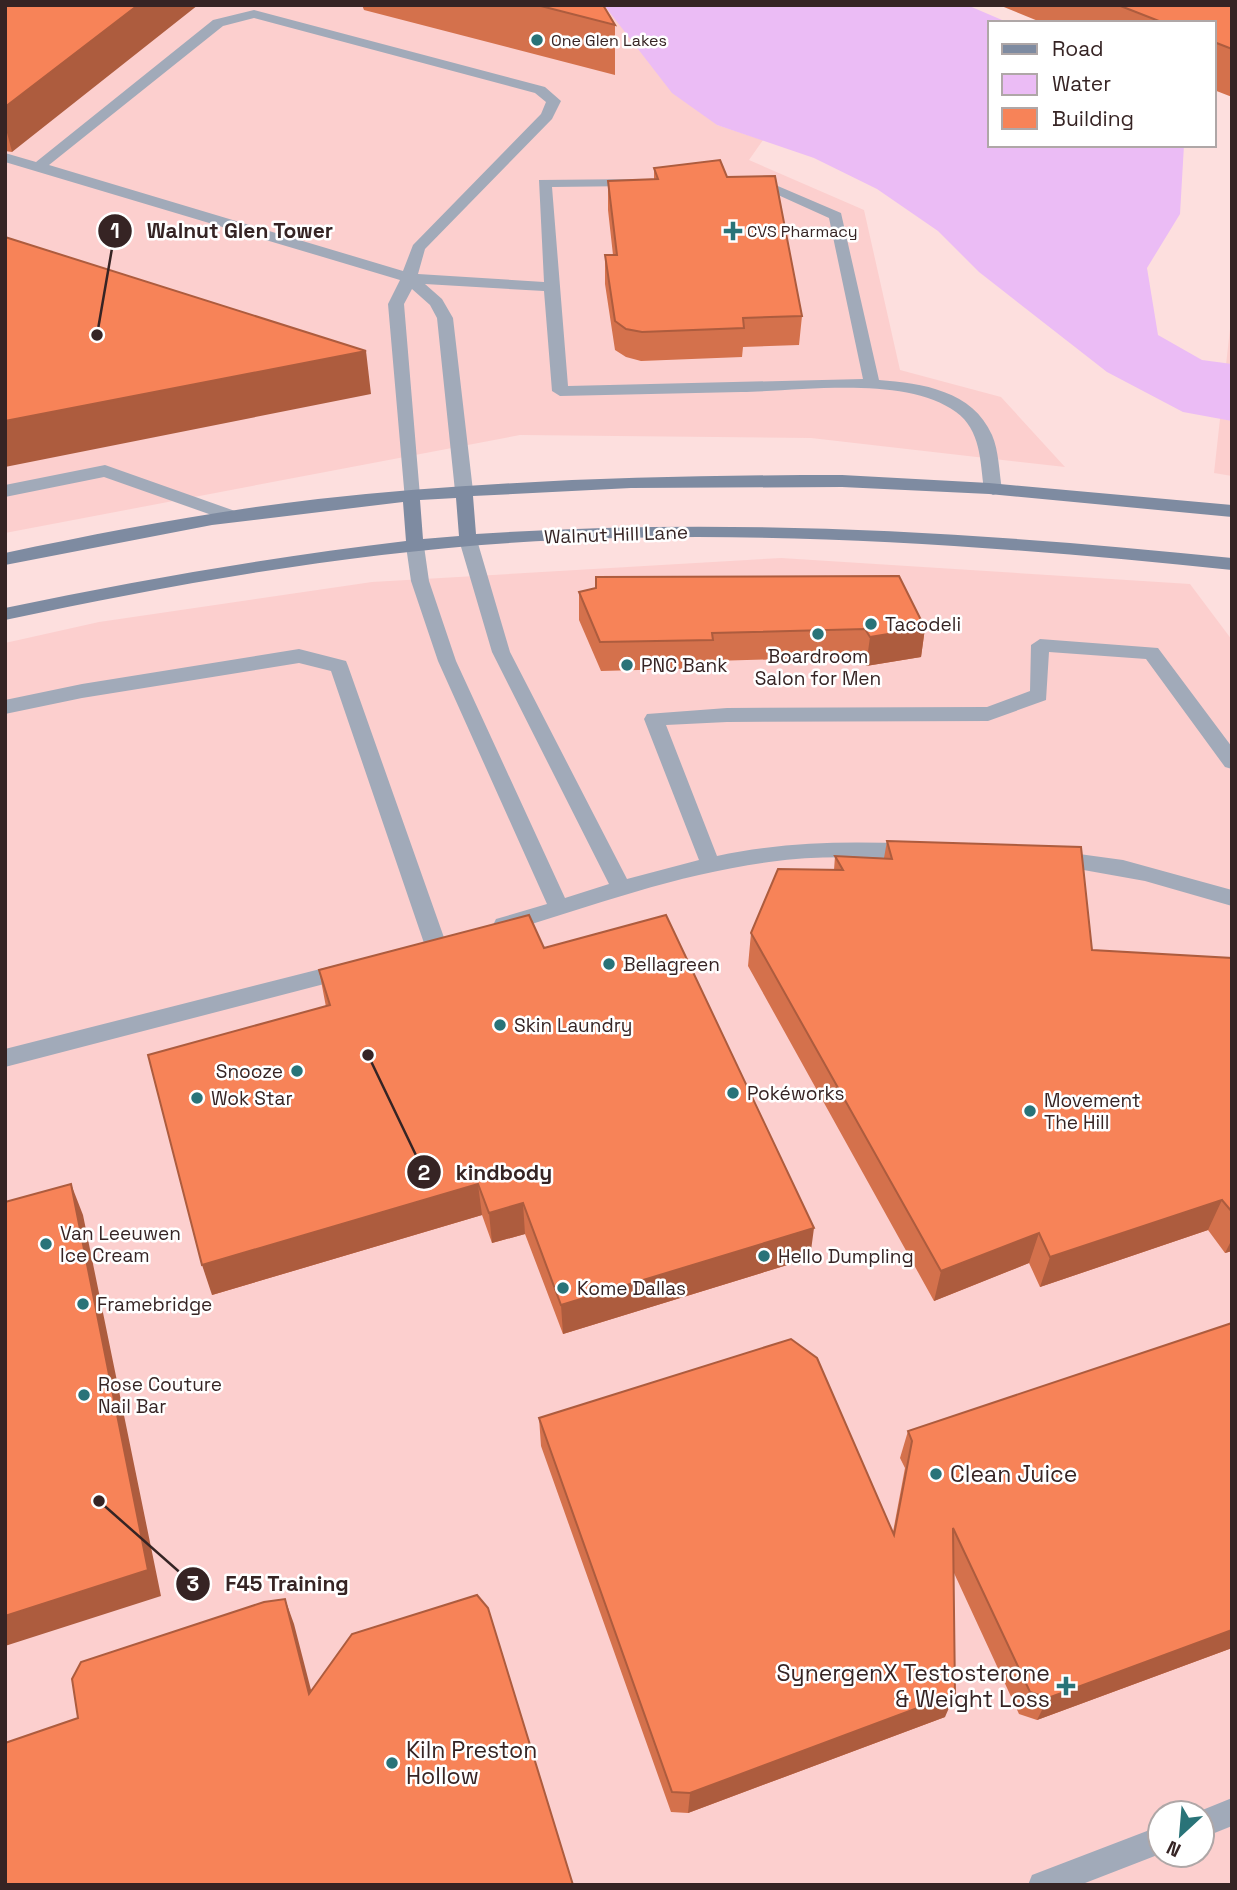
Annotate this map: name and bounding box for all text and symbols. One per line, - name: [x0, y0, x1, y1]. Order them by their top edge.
- legend: [988, 21, 1216, 147]
- place label: One Glen Lakes: [551, 30, 667, 51]
- marker: One Glen Lakes: [529, 32, 545, 48]
- text: Road: [1052, 35, 1104, 62]
- text: Water: [1052, 70, 1111, 97]
- text: Building: [1052, 105, 1134, 132]
- callout: Walnut Glen Tower: [98, 210, 348, 252]
- text: 1: [110, 217, 120, 244]
- text: Walnut Glen Tower: [147, 217, 333, 244]
- place label: CVS Pharmacy: [747, 221, 858, 242]
- marker: CVS Pharmacy: [725, 223, 741, 239]
- street label: Walnut Hill Lane: [543, 519, 689, 550]
- place label: Tacodeli: [885, 612, 961, 637]
- marker: Tacodeli: [863, 616, 879, 632]
- marker: Boardroom Salon for Men: [810, 626, 826, 642]
- place label: Boardroom Salon for Men: [755, 644, 881, 691]
- place label: PNC Bank: [641, 653, 727, 678]
- marker: PNC Bank: [619, 657, 635, 673]
- place label: Bellagreen: [623, 952, 720, 977]
- marker: Bellagreen: [601, 956, 617, 972]
- place label: Skin Laundry: [514, 1013, 632, 1038]
- marker: Skin Laundry: [492, 1017, 508, 1033]
- place label: Snooze: [216, 1059, 283, 1084]
- marker: Snooze: [289, 1063, 305, 1079]
- place label: Pokéworks: [747, 1081, 845, 1106]
- marker: Pokéworks: [725, 1085, 741, 1101]
- place label: Wok Star: [211, 1086, 293, 1111]
- place label: Movement The Hill: [1044, 1088, 1141, 1135]
- marker: Wok Star: [189, 1090, 205, 1106]
- marker: Movement The Hill: [1022, 1103, 1038, 1119]
- callout: kindbody: [407, 1151, 566, 1193]
- text: 2: [418, 1159, 430, 1186]
- text: kindbody: [456, 1159, 552, 1186]
- place label: Van Leeuwen Ice Cream: [60, 1221, 181, 1268]
- marker: Van Leeuwen Ice Cream: [38, 1236, 54, 1252]
- place label: Hello Dumpling: [778, 1244, 914, 1269]
- marker: Hello Dumpling: [756, 1248, 772, 1264]
- place label: Kome Dallas: [577, 1276, 686, 1301]
- marker: Kome Dallas: [555, 1280, 571, 1296]
- place label: Framebridge: [97, 1292, 212, 1317]
- marker: Framebridge: [75, 1296, 91, 1312]
- place label: Rose Couture Nail Bar: [98, 1372, 222, 1419]
- marker: Rose Couture Nail Bar: [76, 1387, 92, 1403]
- place label: Clean Juice: [950, 1459, 1077, 1489]
- marker: Clean Juice: [928, 1466, 944, 1482]
- callout: F45 Training: [176, 1563, 363, 1605]
- text: 3: [187, 1570, 199, 1597]
- text: F45 Training: [225, 1570, 349, 1597]
- place label: SynergenX Testosterone & Weight Loss: [776, 1658, 1050, 1714]
- marker: SynergenX Testosterone & Weight Loss: [1056, 1676, 1076, 1696]
- place label: Kiln Preston Hollow: [406, 1735, 537, 1791]
- marker: Kiln Preston Hollow: [384, 1755, 400, 1771]
- north arrow: [1146, 1799, 1216, 1869]
- text: N: [1163, 1835, 1185, 1863]

